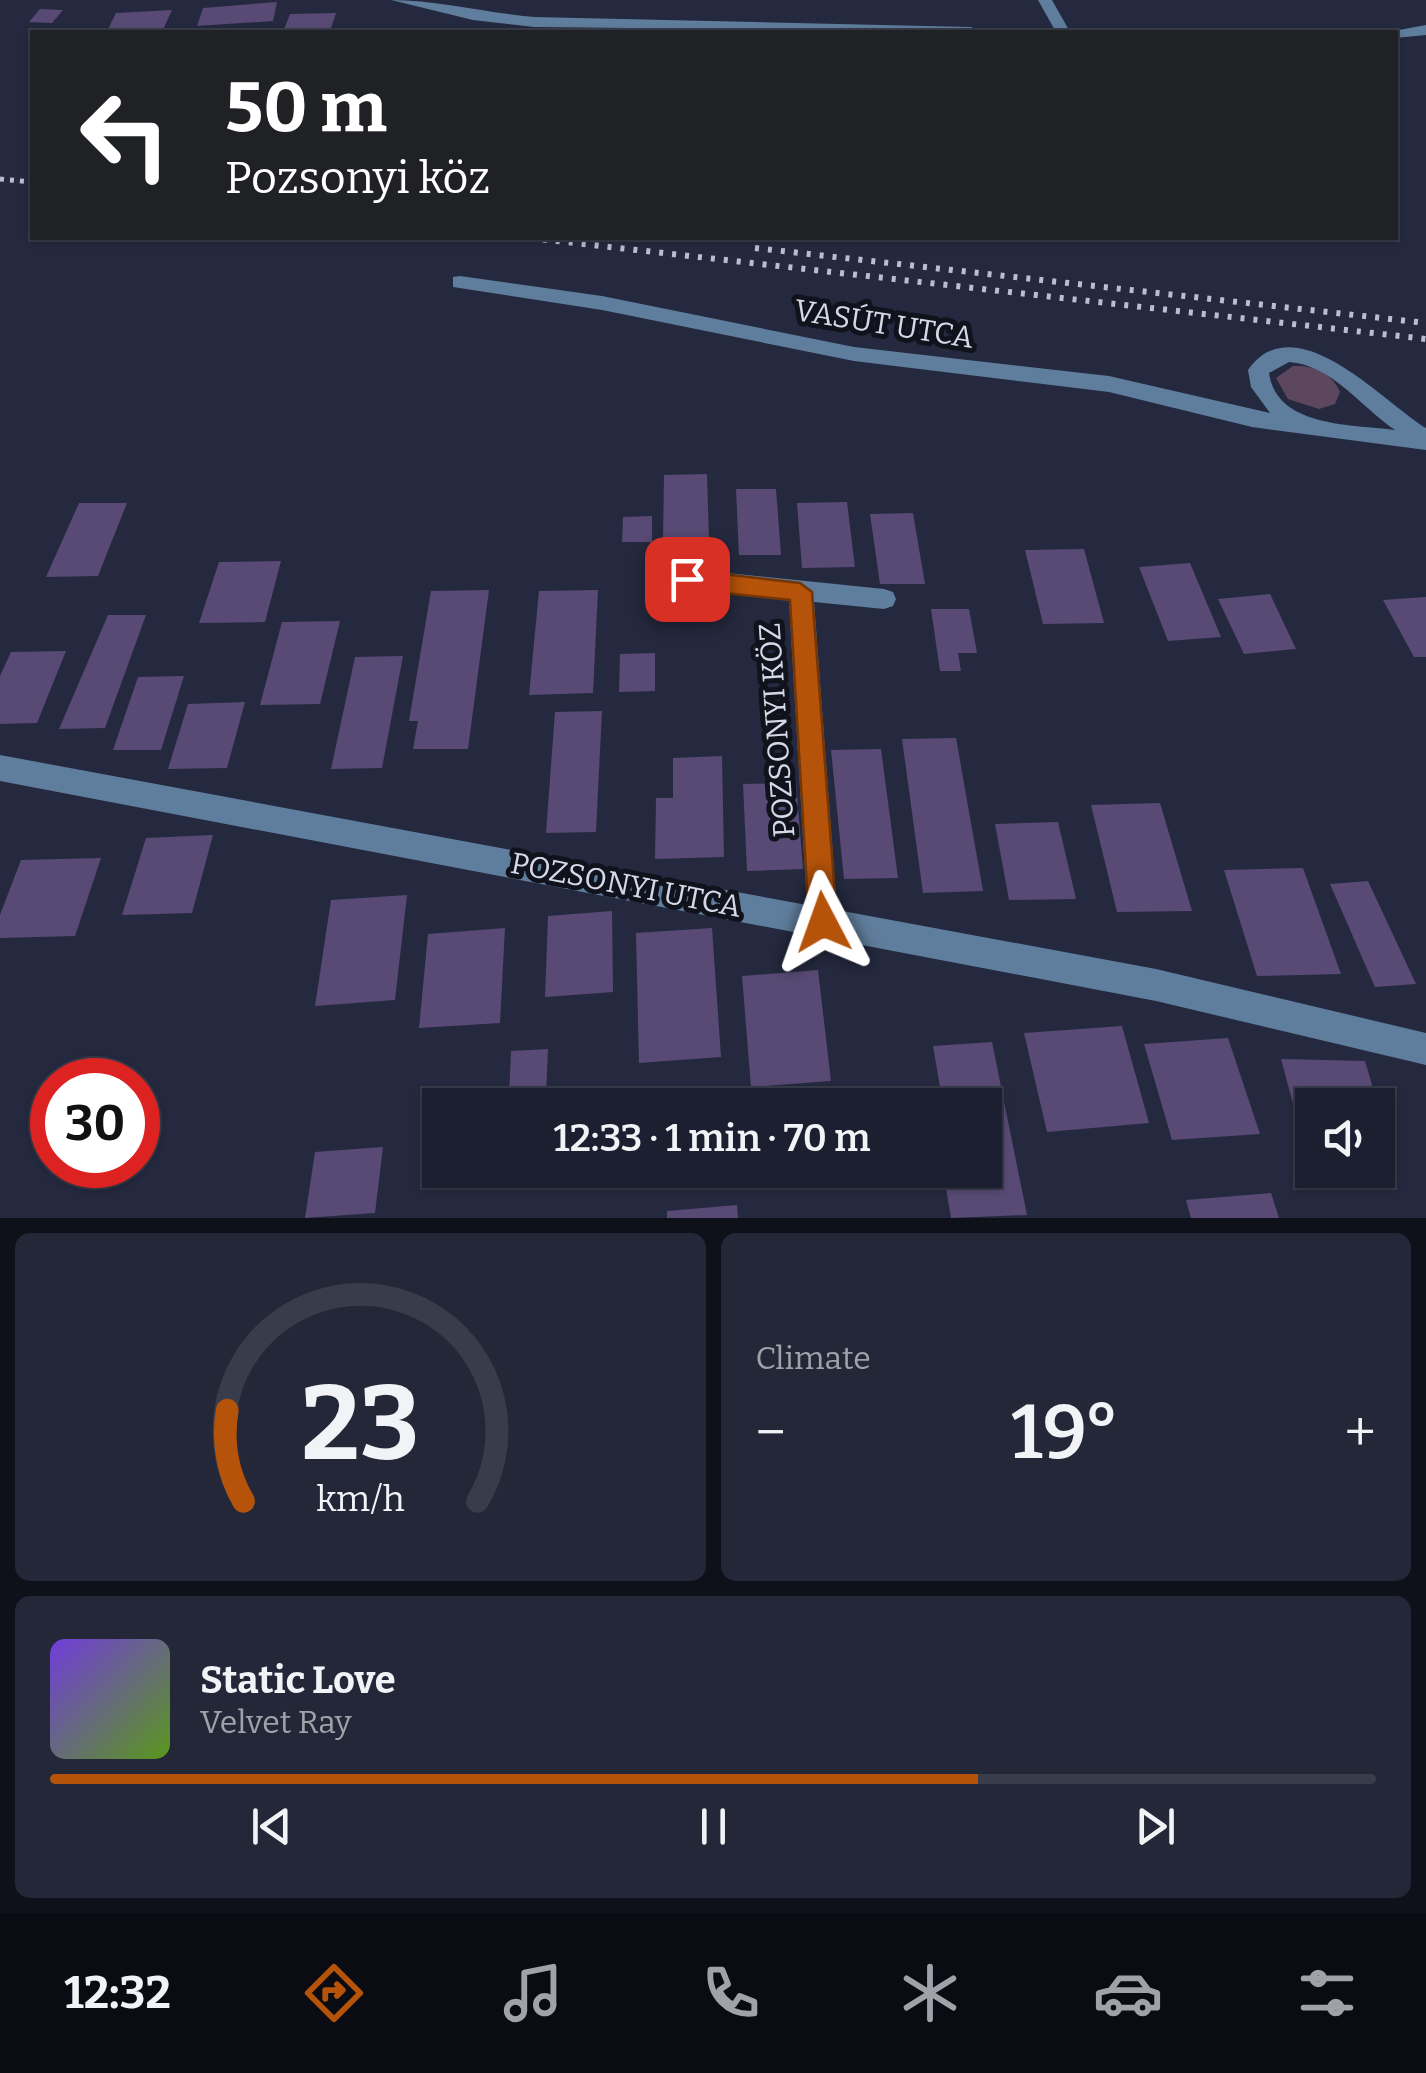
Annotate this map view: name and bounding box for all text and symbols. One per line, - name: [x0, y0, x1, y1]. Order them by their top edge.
- text: 50 m: [225, 66, 387, 150]
- icon: left: [60, 70, 190, 200]
- text: Pozsonyi köz: [225, 151, 490, 205]
- street label: VASÚT UTCA: [792, 292, 977, 356]
- pin: [645, 537, 730, 622]
- icon: arrive: [660, 552, 715, 607]
- street label: POZSONYI KÖZ: [752, 622, 802, 838]
- street label: POZSONYI UTCA: [508, 845, 745, 925]
- position arrow: [771, 870, 875, 974]
- speed limit sign: 30: [30, 1058, 160, 1188]
- map controls: [1295, 1088, 1395, 1188]
- button: sound: [1295, 1088, 1395, 1188]
- text: 12:33 · 1 min · 70 m: [554, 1115, 870, 1161]
- text: Climate: [756, 1339, 871, 1377]
- text: 23: [301, 1362, 419, 1487]
- text: 19°: [1011, 1388, 1119, 1478]
- text: −: [756, 1400, 786, 1466]
- text: +: [1345, 1400, 1376, 1466]
- text: km/h: [316, 1478, 404, 1520]
- text: Static Love: [200, 1657, 396, 1703]
- text: Velvet Ray: [200, 1703, 352, 1741]
- icon: previous: [244, 1799, 299, 1854]
- icon: pause: [686, 1799, 741, 1854]
- icon: next: [1128, 1799, 1183, 1854]
- icon: directions: [299, 1958, 369, 2028]
- icon: music: [498, 1958, 568, 2028]
- icon: phone: [696, 1958, 766, 2028]
- icon: climate: [895, 1958, 965, 2028]
- icon: car: [1093, 1958, 1163, 2028]
- icon: filters: [1292, 1958, 1362, 2028]
- text: 12:32: [64, 1966, 171, 2020]

